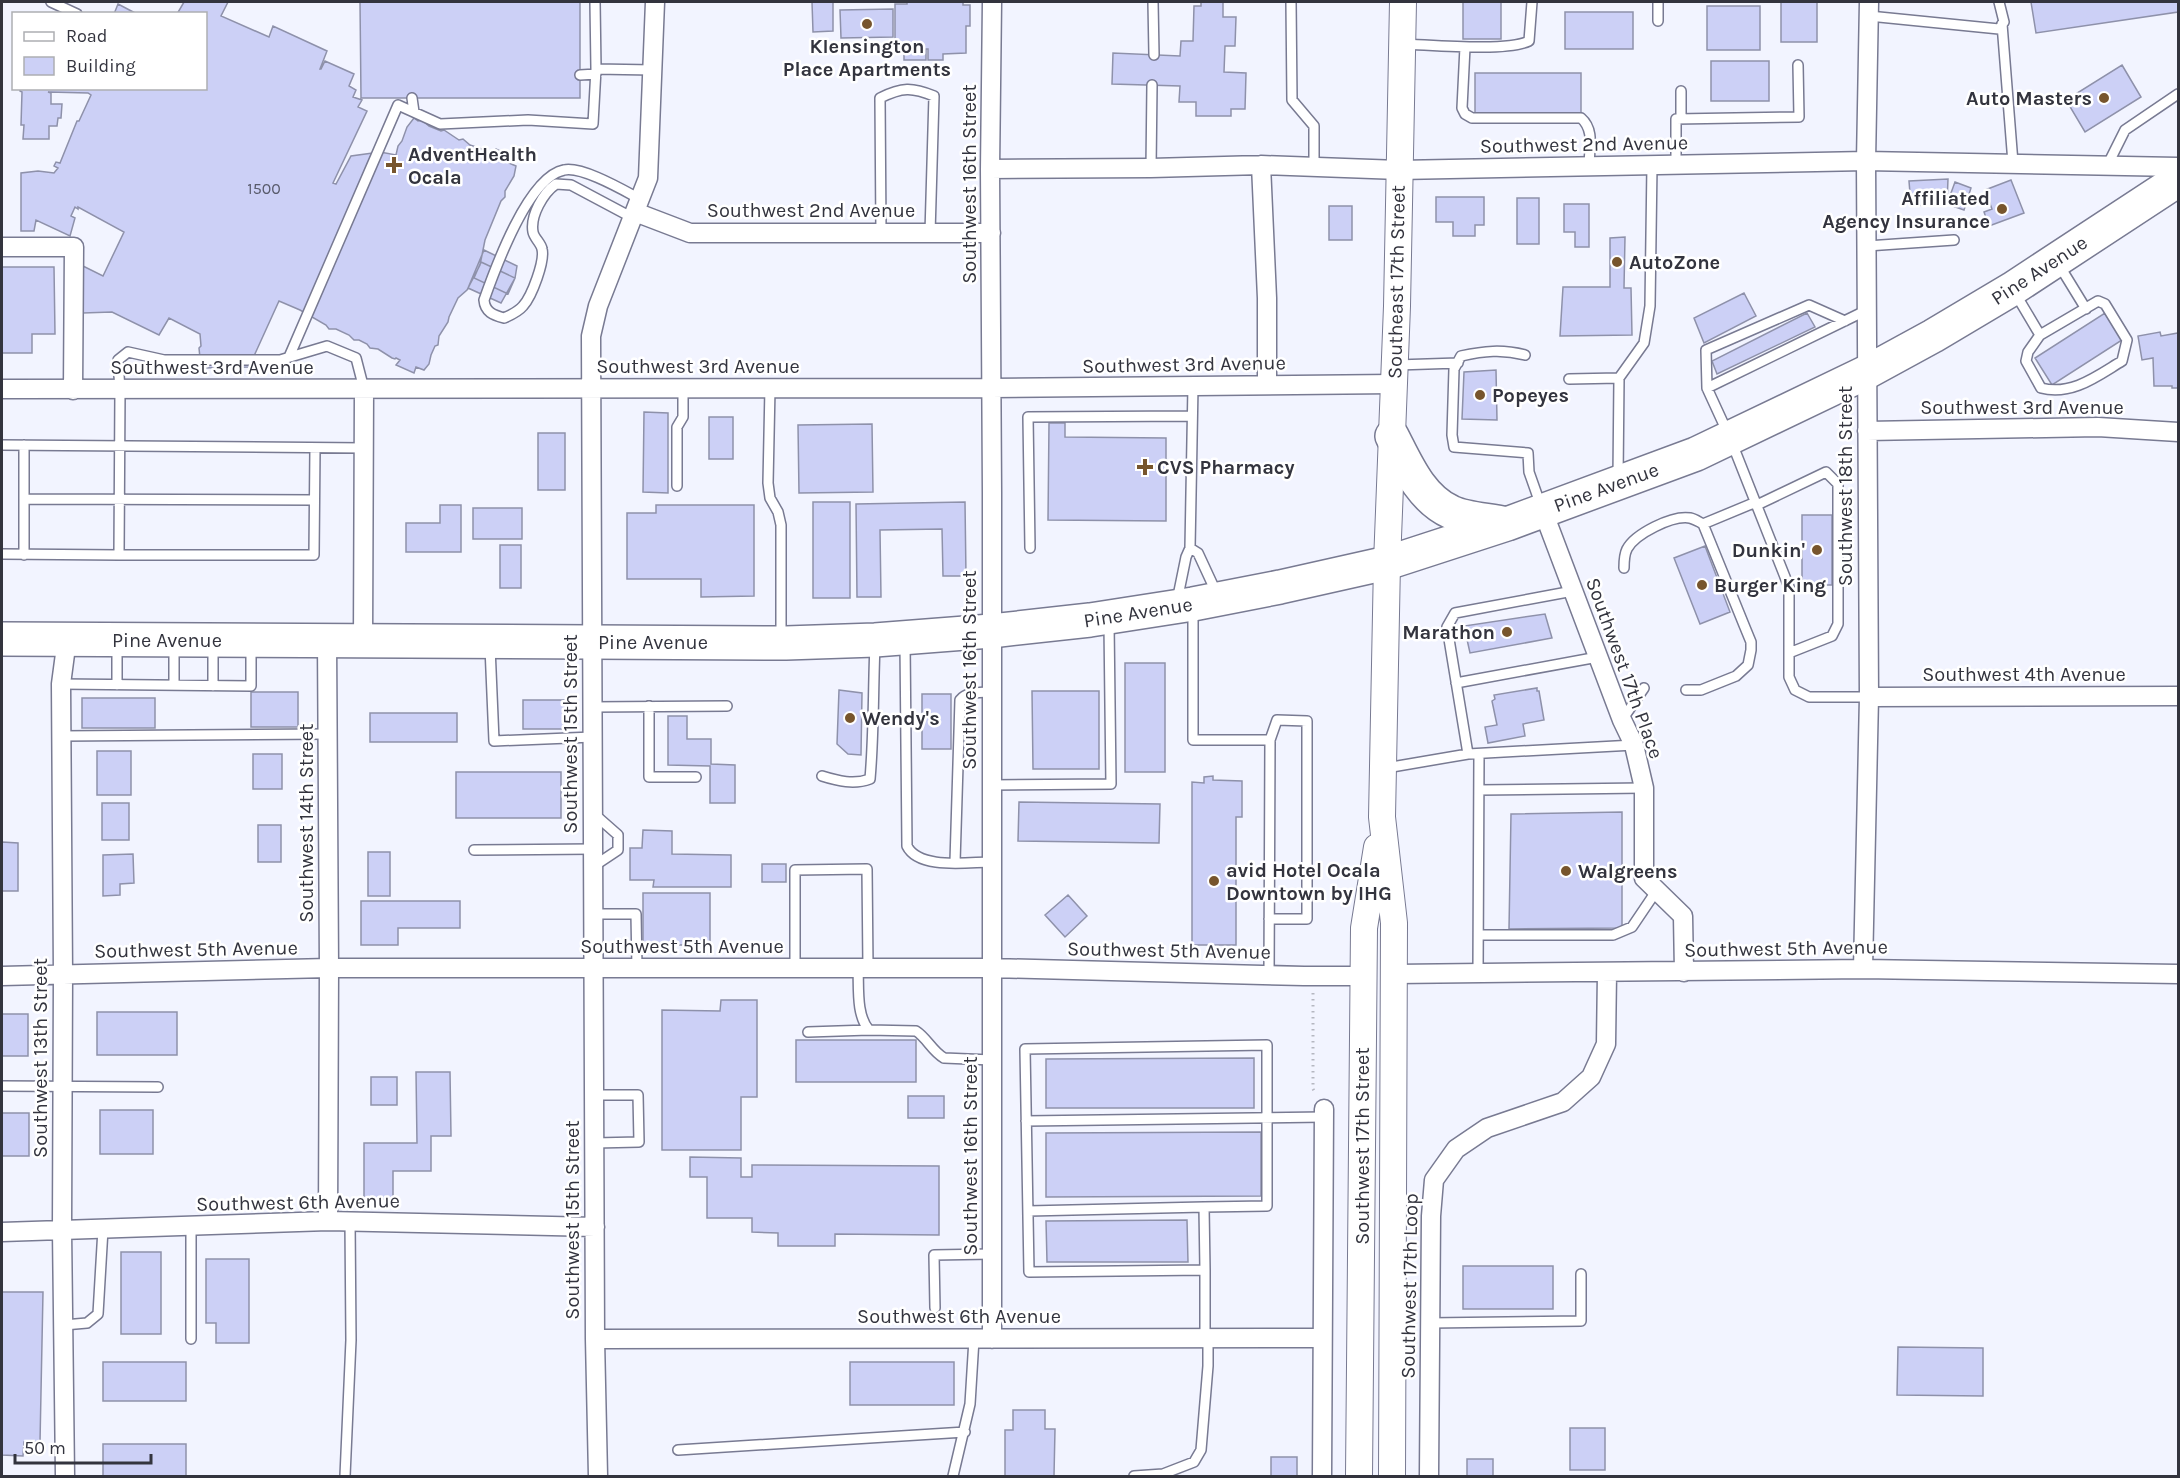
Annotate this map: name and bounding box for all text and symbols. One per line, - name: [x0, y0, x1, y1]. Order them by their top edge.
- legend: [12, 12, 207, 90]
- marker: KIensington Place Apartments: [860, 17, 874, 31]
- text: Road: [66, 25, 107, 47]
- place label: KIensington Place Apartments: [783, 35, 951, 81]
- text: Building: [66, 55, 136, 77]
- street label: Southwest 16th Street: [958, 84, 981, 284]
- place label: Auto Masters: [1966, 87, 2092, 110]
- marker: Auto Masters: [2097, 91, 2111, 105]
- street label: Southwest 2nd Avenue: [1480, 131, 1688, 158]
- place label: AdventHealth Ocala: [408, 143, 537, 189]
- marker: AdventHealth Ocala: [385, 156, 403, 174]
- house number: 1500: [247, 179, 281, 198]
- street label: Southeast 17th Street: [1383, 184, 1410, 379]
- place label: Affiliated Agency Insurance: [1822, 187, 1990, 233]
- street label: Southwest 2nd Avenue: [707, 199, 915, 222]
- marker: Affiliated Agency Insurance: [1995, 202, 2009, 216]
- street label: Pine Avenue: [1987, 231, 2092, 310]
- place label: AutoZone: [1629, 251, 1720, 274]
- marker: AutoZone: [1610, 255, 1624, 269]
- street label: Southwest 3rd Avenue: [1082, 351, 1286, 378]
- street label: Southwest 3rd Avenue: [596, 355, 800, 378]
- street label: Southwest 3rd Avenue: [110, 356, 314, 379]
- place label: Popeyes: [1492, 384, 1569, 407]
- street label: Southwest 18th Street: [1834, 385, 1857, 586]
- marker: Popeyes: [1473, 388, 1487, 402]
- street label: Southwest 3rd Avenue: [1920, 396, 2124, 419]
- place label: CVS Pharmacy: [1157, 456, 1295, 479]
- street label: Pine Avenue: [1551, 458, 1662, 517]
- marker: CVS Pharmacy: [1138, 460, 1152, 474]
- place label: Dunkin': [1732, 539, 1805, 562]
- marker: Dunkin': [1810, 543, 1824, 557]
- street label: Southwest 16th Street: [958, 570, 981, 770]
- place label: Burger King: [1714, 574, 1826, 597]
- street label: Southwest 17th Place: [1581, 575, 1668, 762]
- marker: Burger King: [1695, 578, 1709, 592]
- street label: Pine Avenue: [1082, 593, 1194, 632]
- place label: Marathon: [1402, 621, 1495, 644]
- marker: Marathon: [1500, 625, 1514, 639]
- street label: Pine Avenue: [112, 629, 222, 652]
- street label: Pine Avenue: [598, 631, 708, 654]
- street label: Southwest 15th Street: [559, 634, 582, 834]
- street label: Southwest 4th Avenue: [1922, 663, 2126, 686]
- place label: Wendy's: [862, 707, 940, 730]
- marker: Wendy's: [843, 711, 857, 725]
- street label: Southwest 14th Street: [295, 723, 318, 923]
- place label: avid Hotel Ocala Downtown by IHG: [1226, 859, 1392, 905]
- place label: Walgreens: [1578, 860, 1678, 883]
- marker: Walgreens: [1559, 864, 1573, 878]
- marker: avid Hotel Ocala Downtown by IHG: [1207, 874, 1221, 888]
- street label: Southwest 5th Avenue: [580, 935, 784, 958]
- street label: Southwest 5th Avenue: [1684, 935, 1888, 962]
- street label: Southwest 5th Avenue: [94, 936, 298, 963]
- street label: Southwest 5th Avenue: [1067, 937, 1271, 964]
- street label: Southwest 13th Street: [29, 958, 52, 1158]
- street label: Southwest 17th Street: [1351, 1047, 1374, 1245]
- street label: Southwest 16th Street: [959, 1056, 982, 1256]
- street label: Southwest 15th Street: [561, 1120, 584, 1320]
- street label: Southwest 6th Avenue: [196, 1189, 400, 1216]
- street label: Southwest 17th Loop: [1396, 1193, 1423, 1379]
- street label: Southwest 6th Avenue: [857, 1305, 1061, 1328]
- scale bar: [15, 1427, 152, 1465]
- text: 50 m: [24, 1437, 66, 1459]

